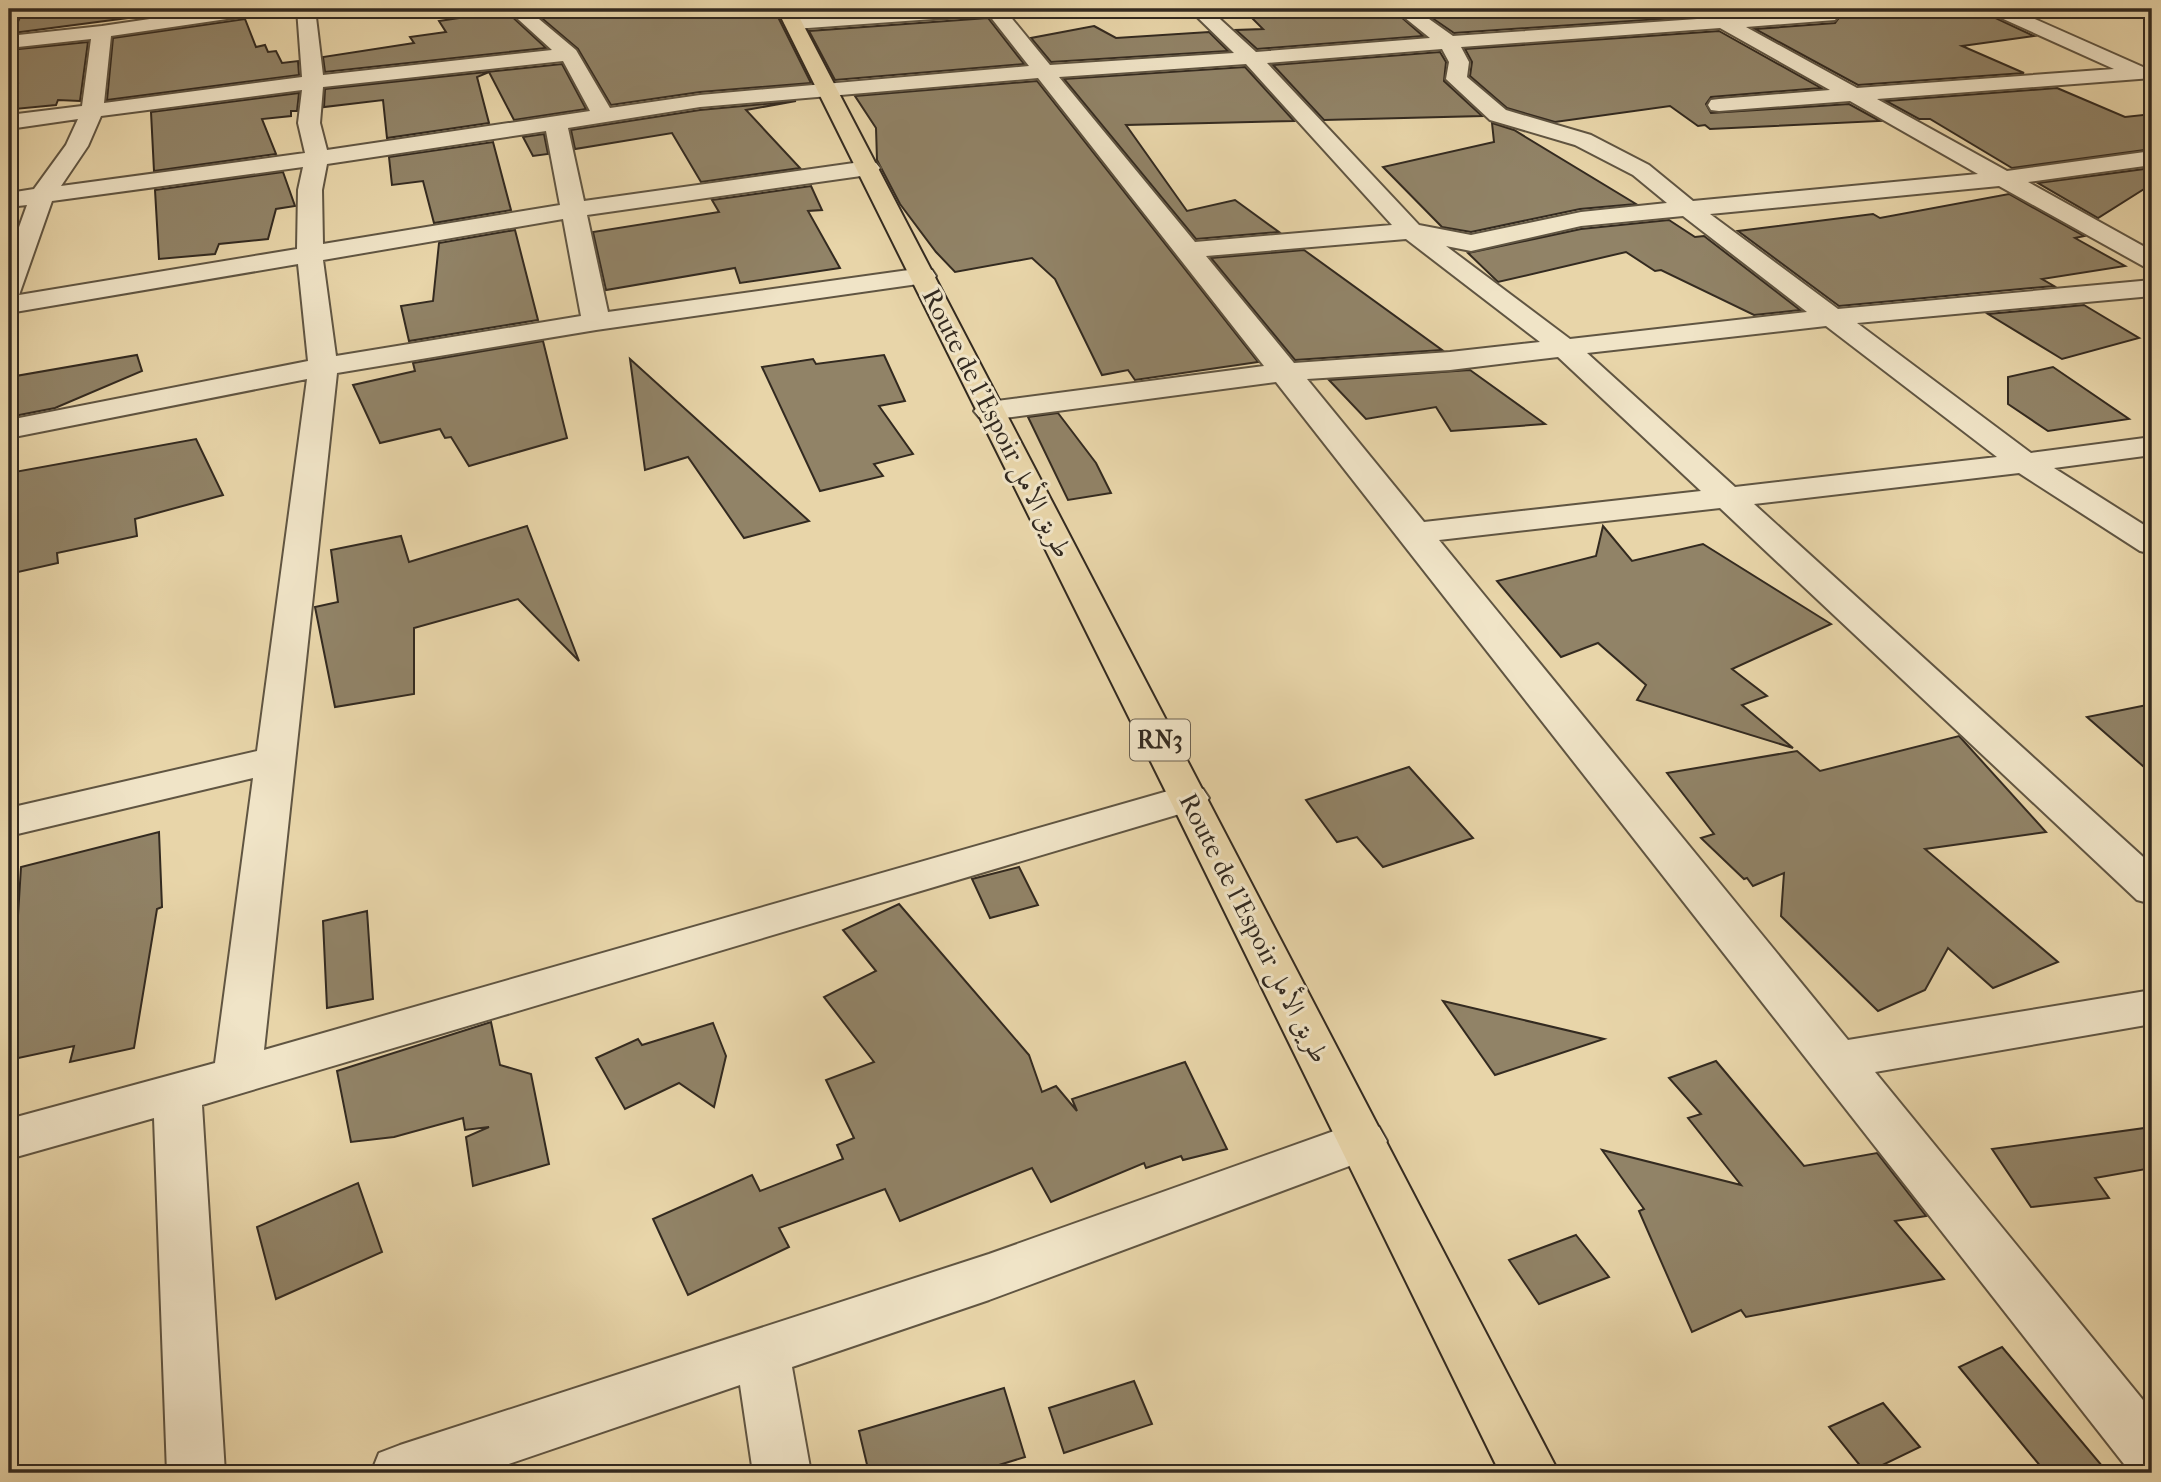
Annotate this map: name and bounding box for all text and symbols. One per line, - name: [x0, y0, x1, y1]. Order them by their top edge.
- street label: Route de l’Espoir طريق الأمل: [914, 282, 1081, 564]
- road number: RN3: [1130, 720, 1190, 760]
- street label: Route de l’Espoir طريق الأمل: [1171, 787, 1338, 1069]

